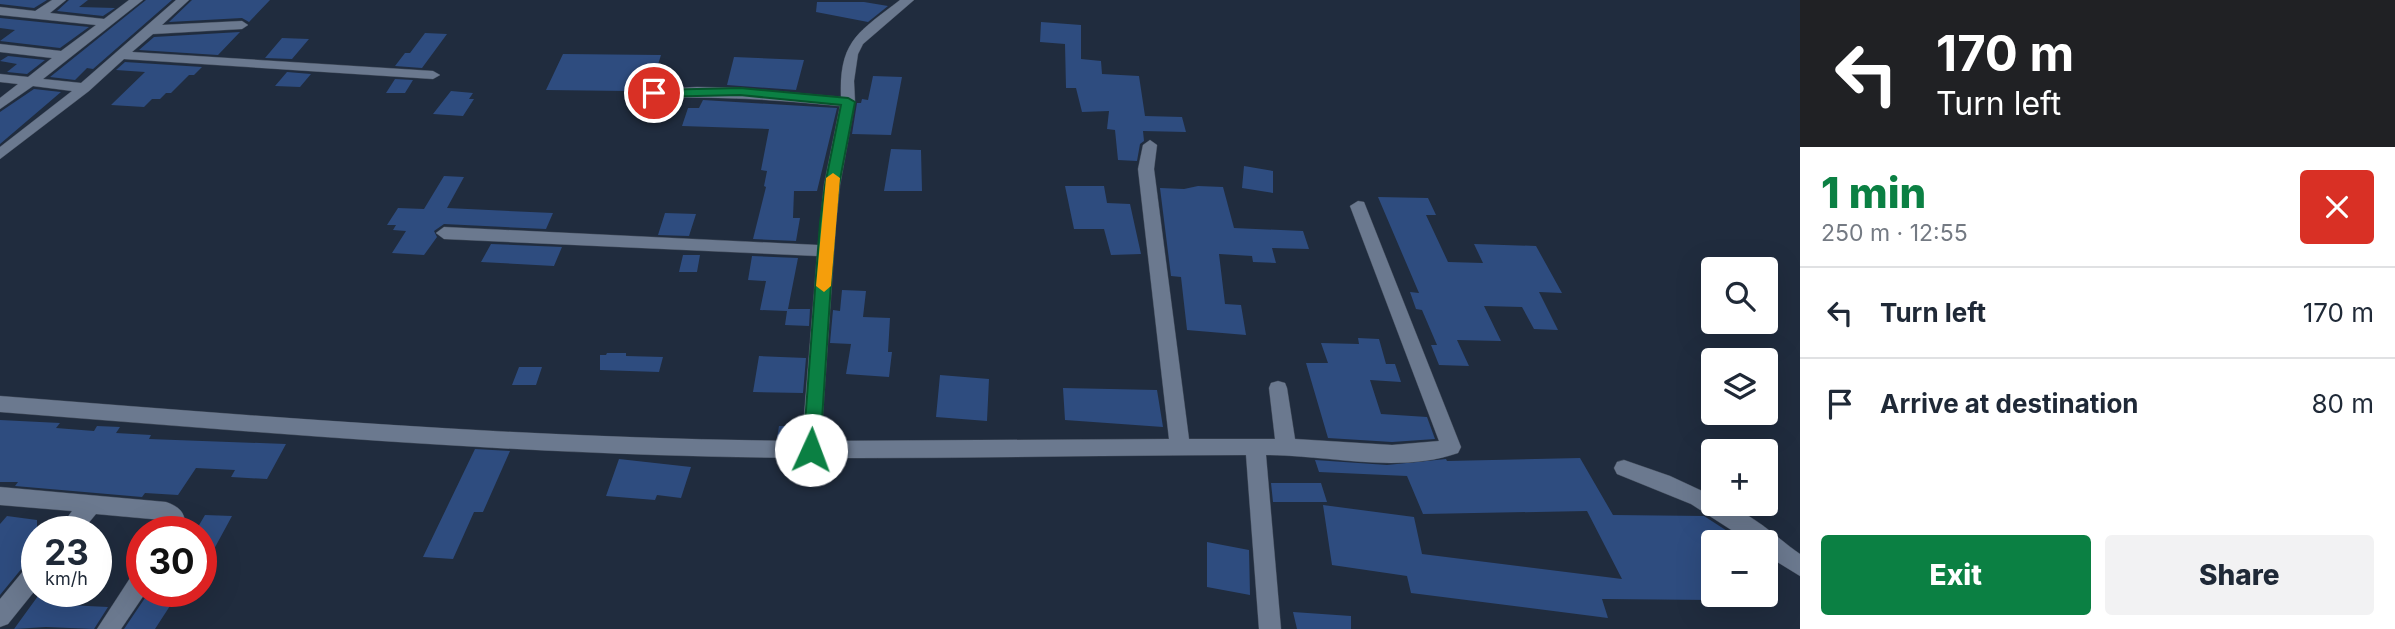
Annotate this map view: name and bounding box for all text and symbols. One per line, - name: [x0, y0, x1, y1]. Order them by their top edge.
- text: 170 m: [1936, 24, 2074, 83]
- icon: left: [1821, 28, 1912, 119]
- pin: [624, 63, 684, 123]
- icon: arrive: [635, 74, 673, 112]
- text: Turn left: [1936, 84, 2061, 123]
- text: 1 min: [1821, 167, 1926, 218]
- button: close: [2300, 170, 2374, 244]
- text: 250 m · 12:55: [1821, 219, 1968, 247]
- map controls: [1701, 257, 1778, 607]
- button: search: [1701, 257, 1778, 334]
- icon: left: [1821, 294, 1859, 332]
- text: Turn left: [1880, 297, 1986, 328]
- text: 170 m: [2303, 297, 2374, 328]
- button: layers: [1701, 348, 1778, 425]
- icon: arrive: [1821, 385, 1859, 423]
- text: Arrive at destination: [1880, 388, 2139, 419]
- text: 80 m: [2311, 388, 2374, 419]
- position arrow: [774, 413, 848, 487]
- button: +: [1701, 439, 1778, 516]
- speed limit sign: 30: [126, 516, 217, 607]
- button: −: [1701, 530, 1778, 607]
- text: 23: [44, 531, 89, 573]
- button: Exit: [1821, 535, 2091, 615]
- button: Share: [2105, 535, 2374, 615]
- text: km/h: [45, 568, 88, 589]

